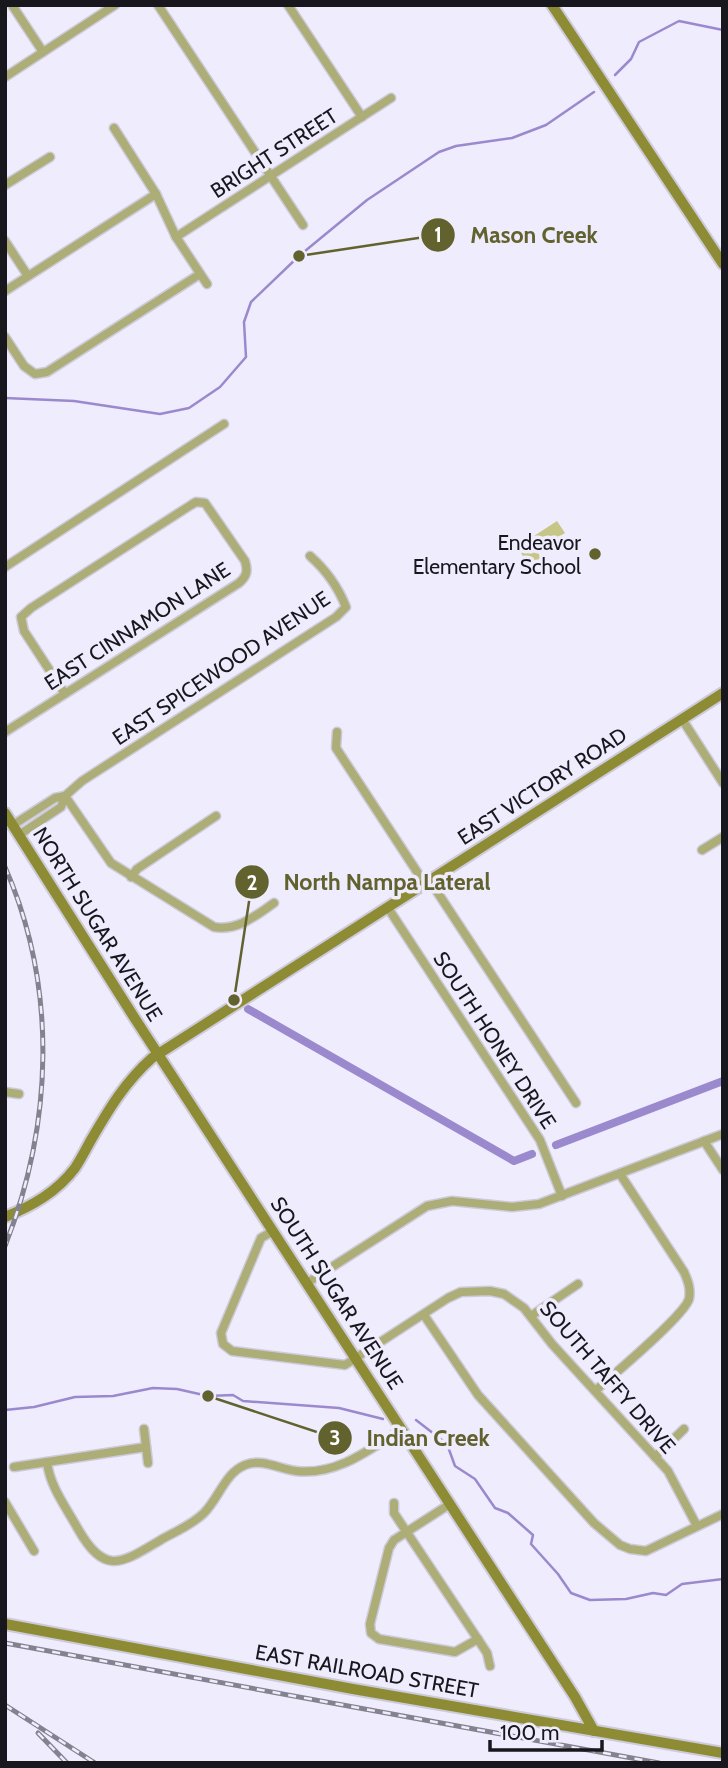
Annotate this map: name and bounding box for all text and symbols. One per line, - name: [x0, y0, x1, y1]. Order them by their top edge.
- street label: BRIGHT STREET: [206, 103, 342, 203]
- callout: Mason Creek: [421, 213, 611, 257]
- text: Mason Creek: [470, 221, 599, 249]
- text: 1: [434, 222, 442, 247]
- place label: Endeavor Elementary School: [413, 530, 581, 579]
- marker: Endeavor Elementary School: [587, 546, 603, 562]
- street label: EAST CINNAMON LANE: [40, 557, 234, 695]
- street label: EAST SPICEWOOD AVENUE: [107, 586, 335, 750]
- street label: EAST VICTORY ROAD: [453, 722, 631, 850]
- street label: NORTH SUGAR AVENUE: [28, 822, 168, 1026]
- callout: North Nampa Lateral: [234, 860, 504, 904]
- text: North Nampa Lateral: [283, 868, 491, 896]
- text: 2: [246, 870, 258, 895]
- street label: SOUTH HONEY DRIVE: [428, 947, 562, 1133]
- street label: SOUTH SUGAR AVENUE: [265, 1192, 409, 1394]
- street label: SOUTH TAFFY DRIVE: [535, 1296, 681, 1458]
- callout: Indian Creek: [317, 1416, 503, 1460]
- text: Indian Creek: [366, 1424, 490, 1452]
- text: 3: [329, 1425, 341, 1450]
- street label: EAST RAILROAD STREET: [253, 1639, 481, 1703]
- scale bar: [490, 1708, 602, 1752]
- text: 100 m: [500, 1720, 559, 1745]

